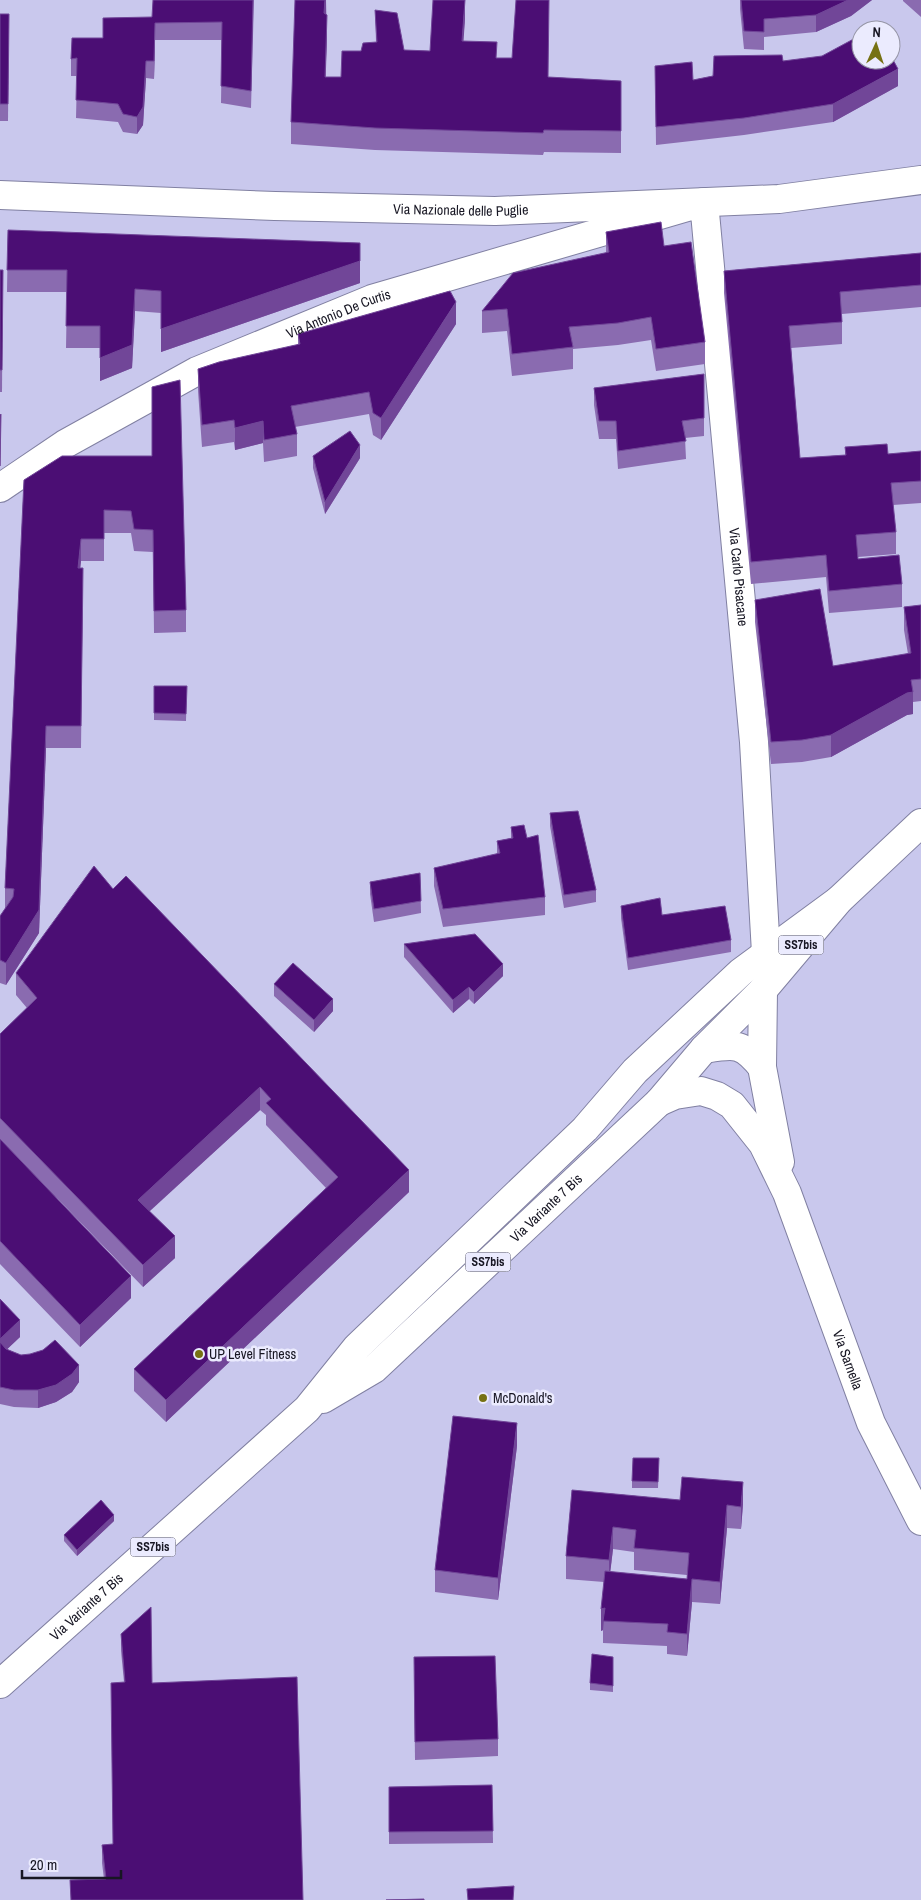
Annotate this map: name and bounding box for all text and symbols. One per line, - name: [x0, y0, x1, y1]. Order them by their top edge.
- north arrow: [851, 20, 901, 70]
- text: N: [872, 23, 881, 41]
- street label: Via Nazionale delle Puglie: [393, 200, 529, 220]
- street label: Via Antonio De Curtis: [283, 285, 393, 342]
- street label: Via Carlo Pisacane: [725, 527, 752, 627]
- road number: SS7bis: [778, 936, 824, 954]
- street label: Via Variante 7 Bis: [506, 1169, 586, 1246]
- road number: SS7bis: [466, 1252, 510, 1272]
- street label: Via Sarnella: [829, 1327, 867, 1393]
- place label: UP Level Fitness: [209, 1345, 296, 1363]
- marker: UP Level Fitness: [193, 1348, 205, 1360]
- place label: McDonald's: [493, 1389, 553, 1407]
- marker: McDonald's: [477, 1392, 489, 1404]
- road number: SS7bis: [130, 1538, 176, 1556]
- street label: Via Variante 7 Bis: [46, 1569, 127, 1644]
- scale bar: [22, 1848, 121, 1880]
- text: 20 m: [30, 1854, 57, 1875]

